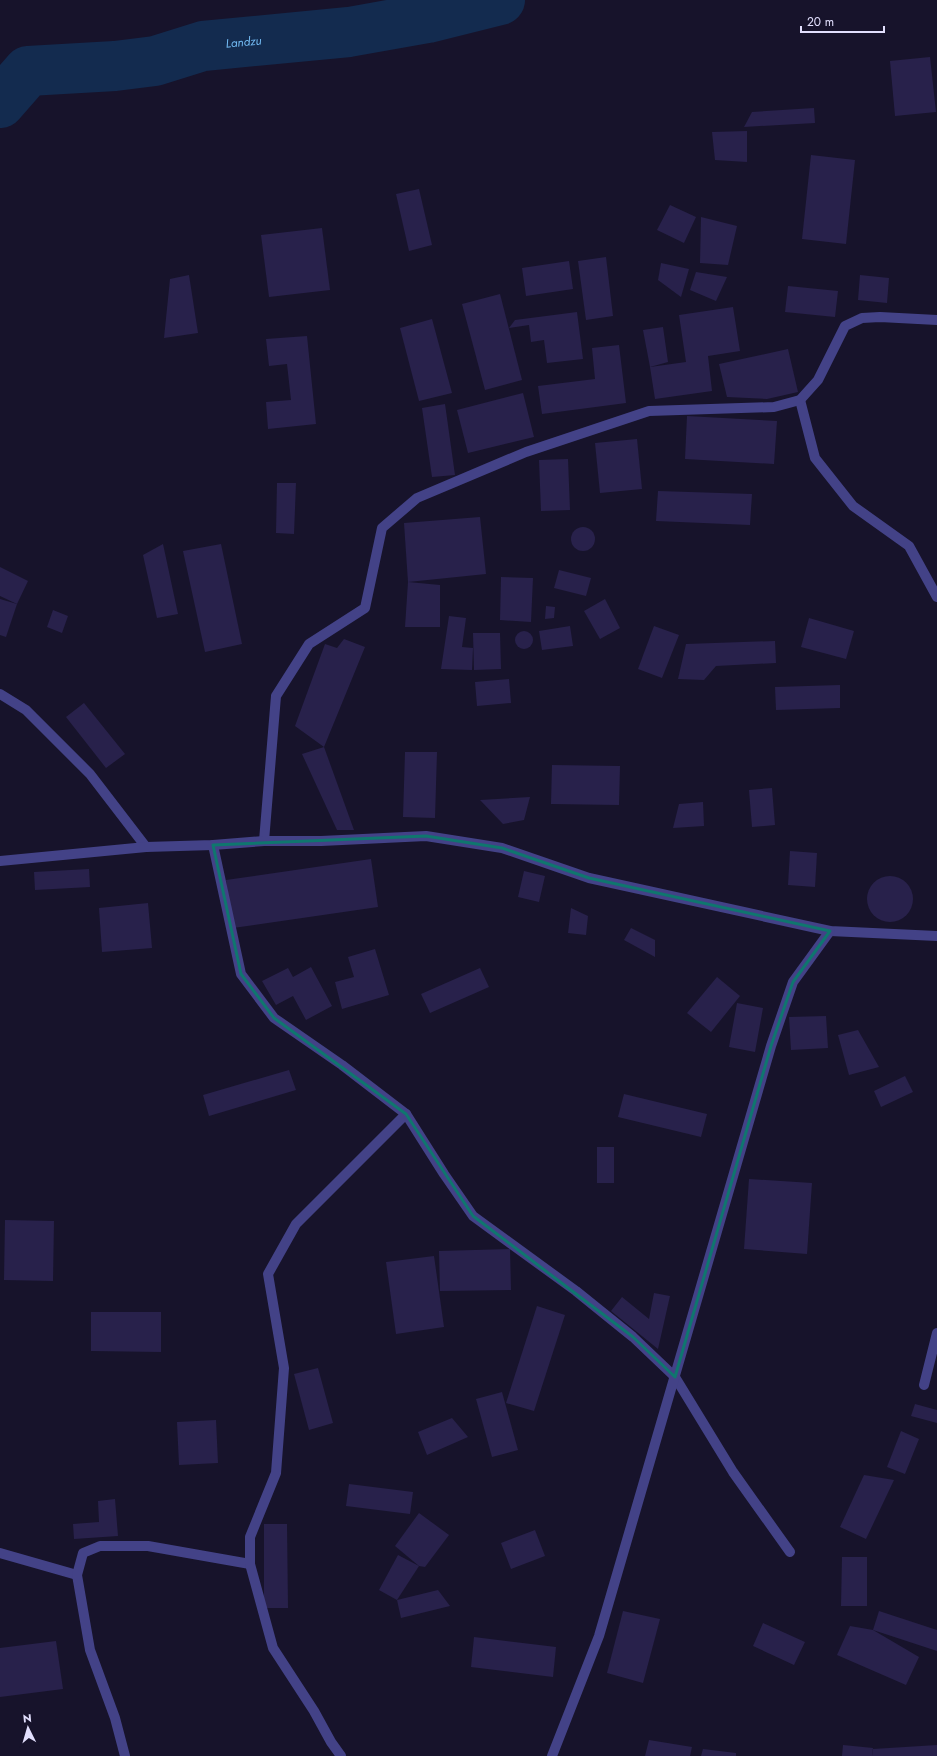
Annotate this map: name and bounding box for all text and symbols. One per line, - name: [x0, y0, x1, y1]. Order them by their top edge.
- scale bar: [801, 8, 884, 34]
- text: 20 m: [807, 13, 834, 31]
- water label: Landzu: [225, 31, 262, 53]
- north arrow: [8, 1708, 48, 1748]
- text: N: [22, 1710, 32, 1726]

